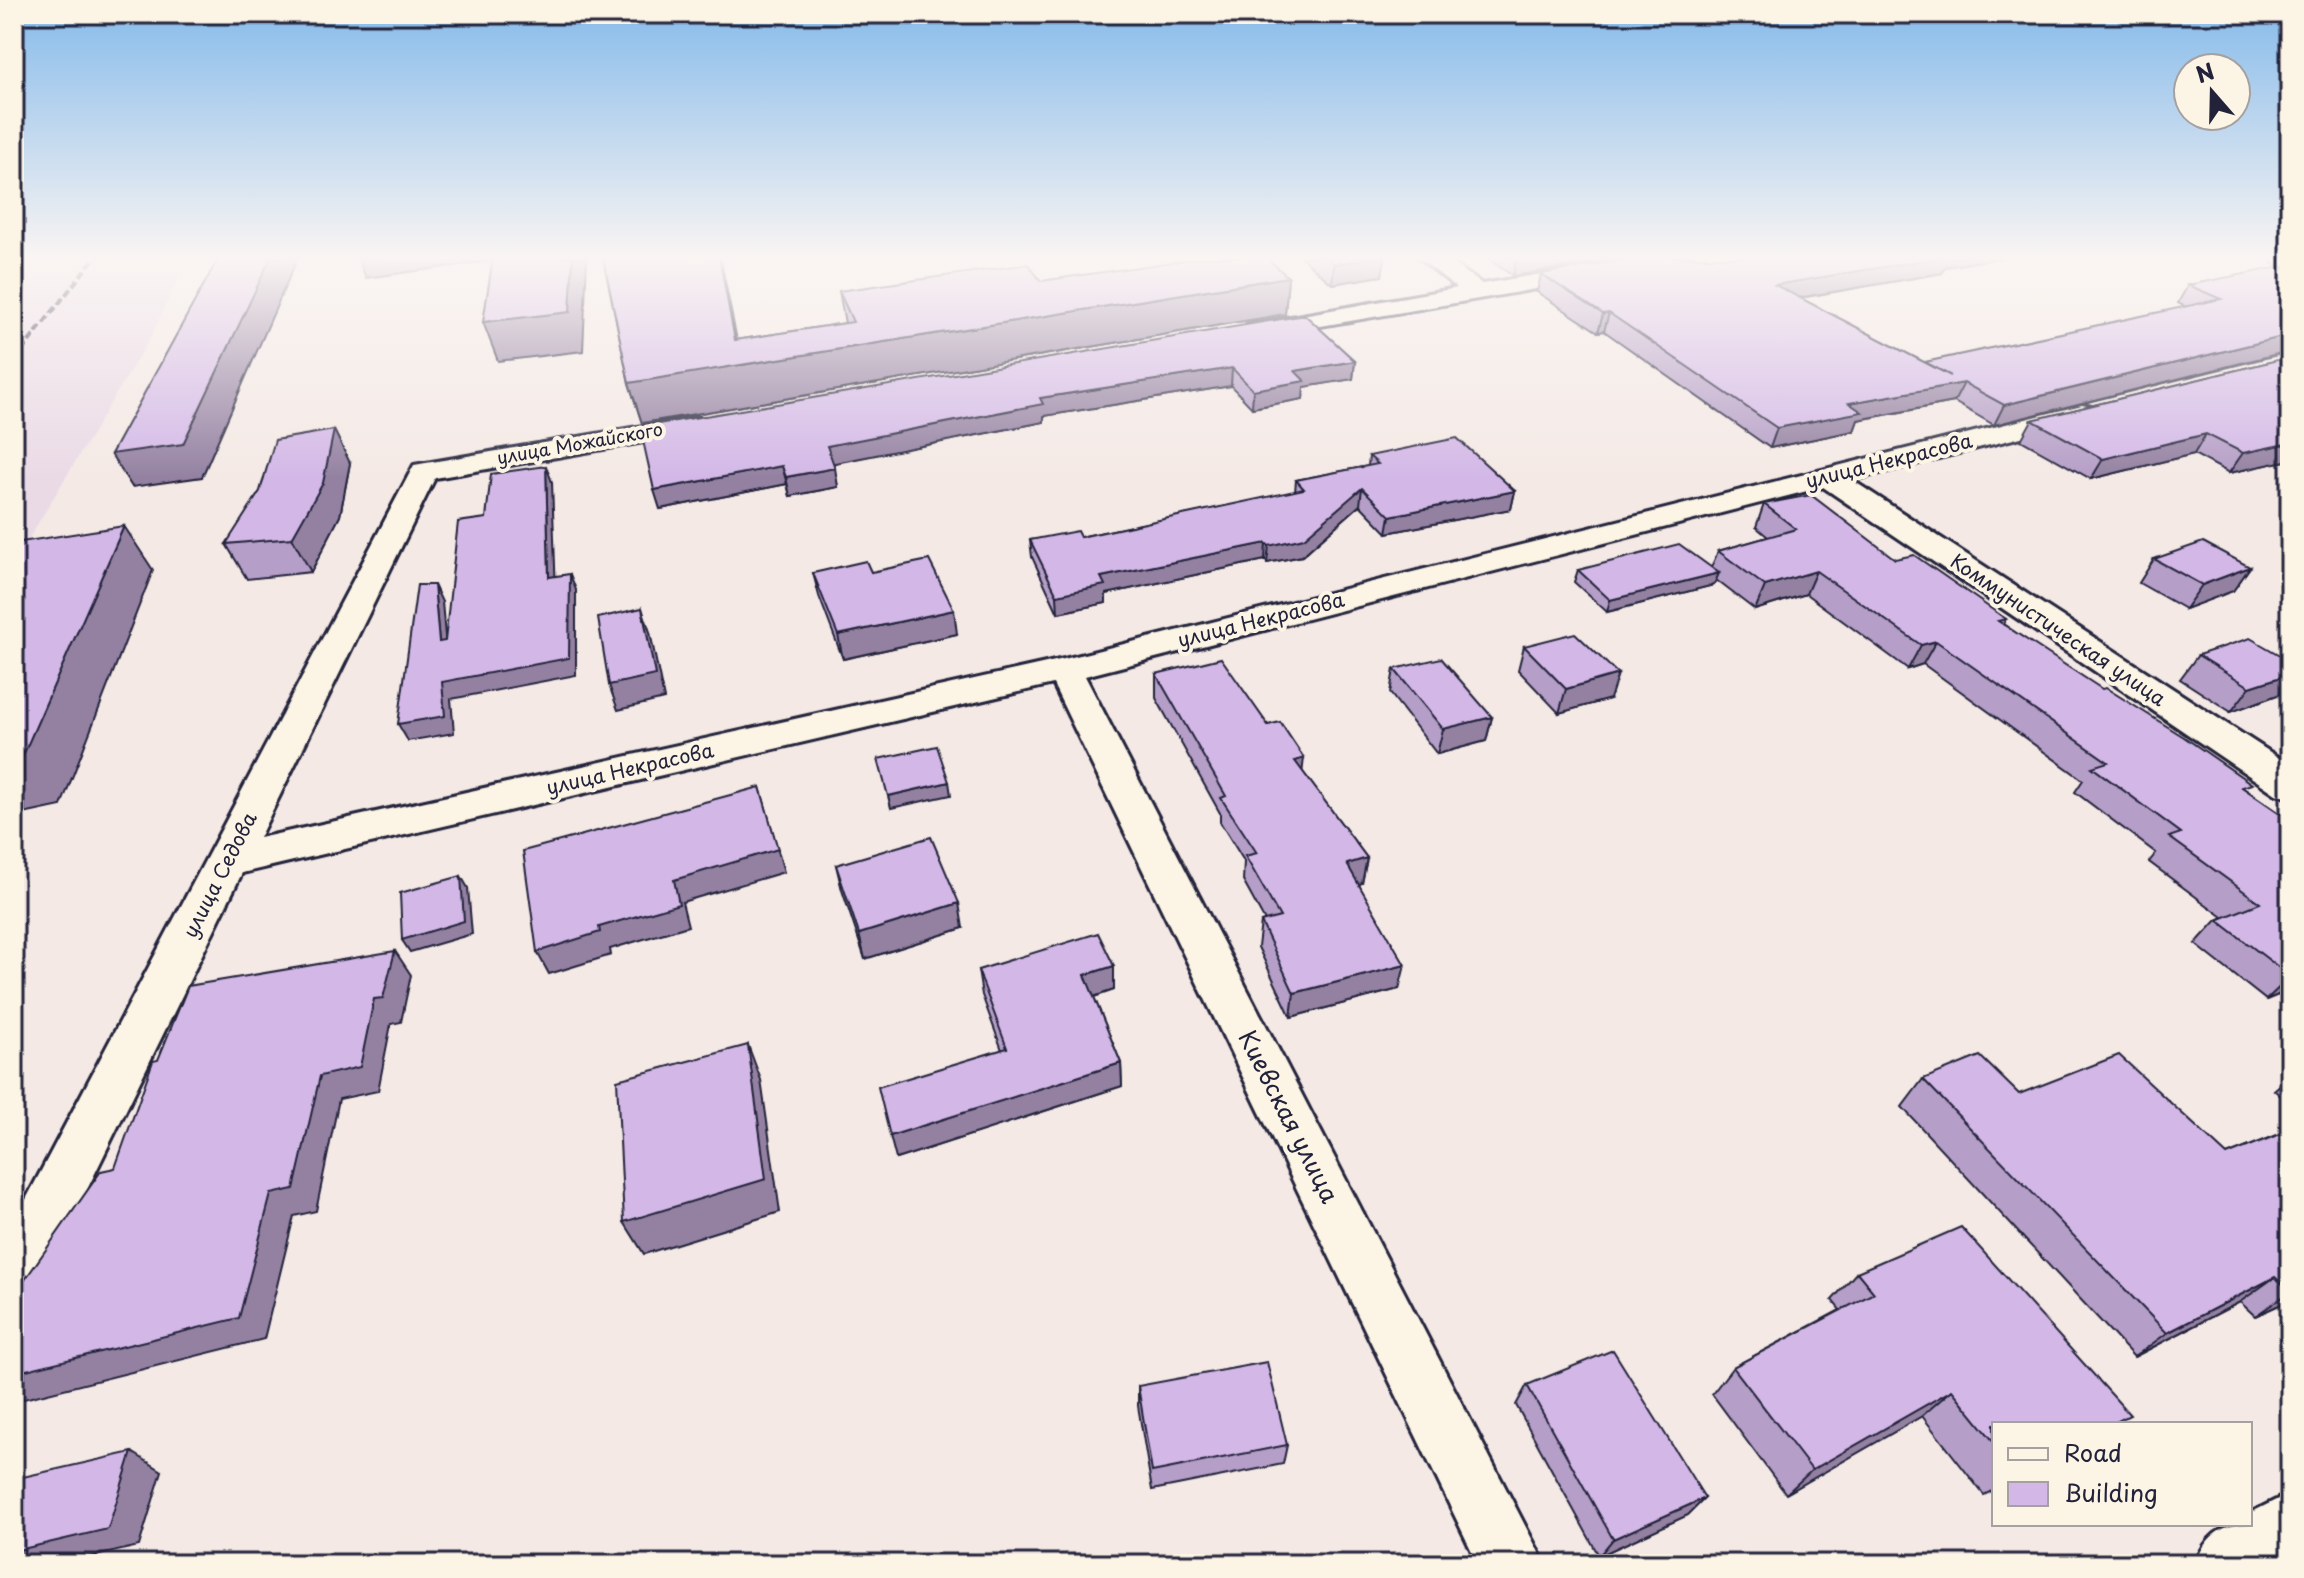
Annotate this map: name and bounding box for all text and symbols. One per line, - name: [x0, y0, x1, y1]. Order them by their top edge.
- north arrow: [2172, 52, 2252, 132]
- text: N: [2191, 53, 2218, 90]
- street label: улица Можайского: [495, 415, 665, 470]
- street label: улица Некрасова: [1802, 425, 1976, 495]
- street label: Коммунистическая улица: [1945, 546, 2173, 713]
- street label: улица Некрасова: [1174, 584, 1348, 654]
- street label: улица Некрасова: [543, 734, 717, 802]
- street label: улица Седова: [175, 806, 264, 943]
- street label: Киевская улица: [1231, 1023, 1349, 1209]
- legend: [1992, 1422, 2252, 1526]
- text: Road: [2064, 1434, 2122, 1470]
- text: Building: [2064, 1474, 2158, 1510]

